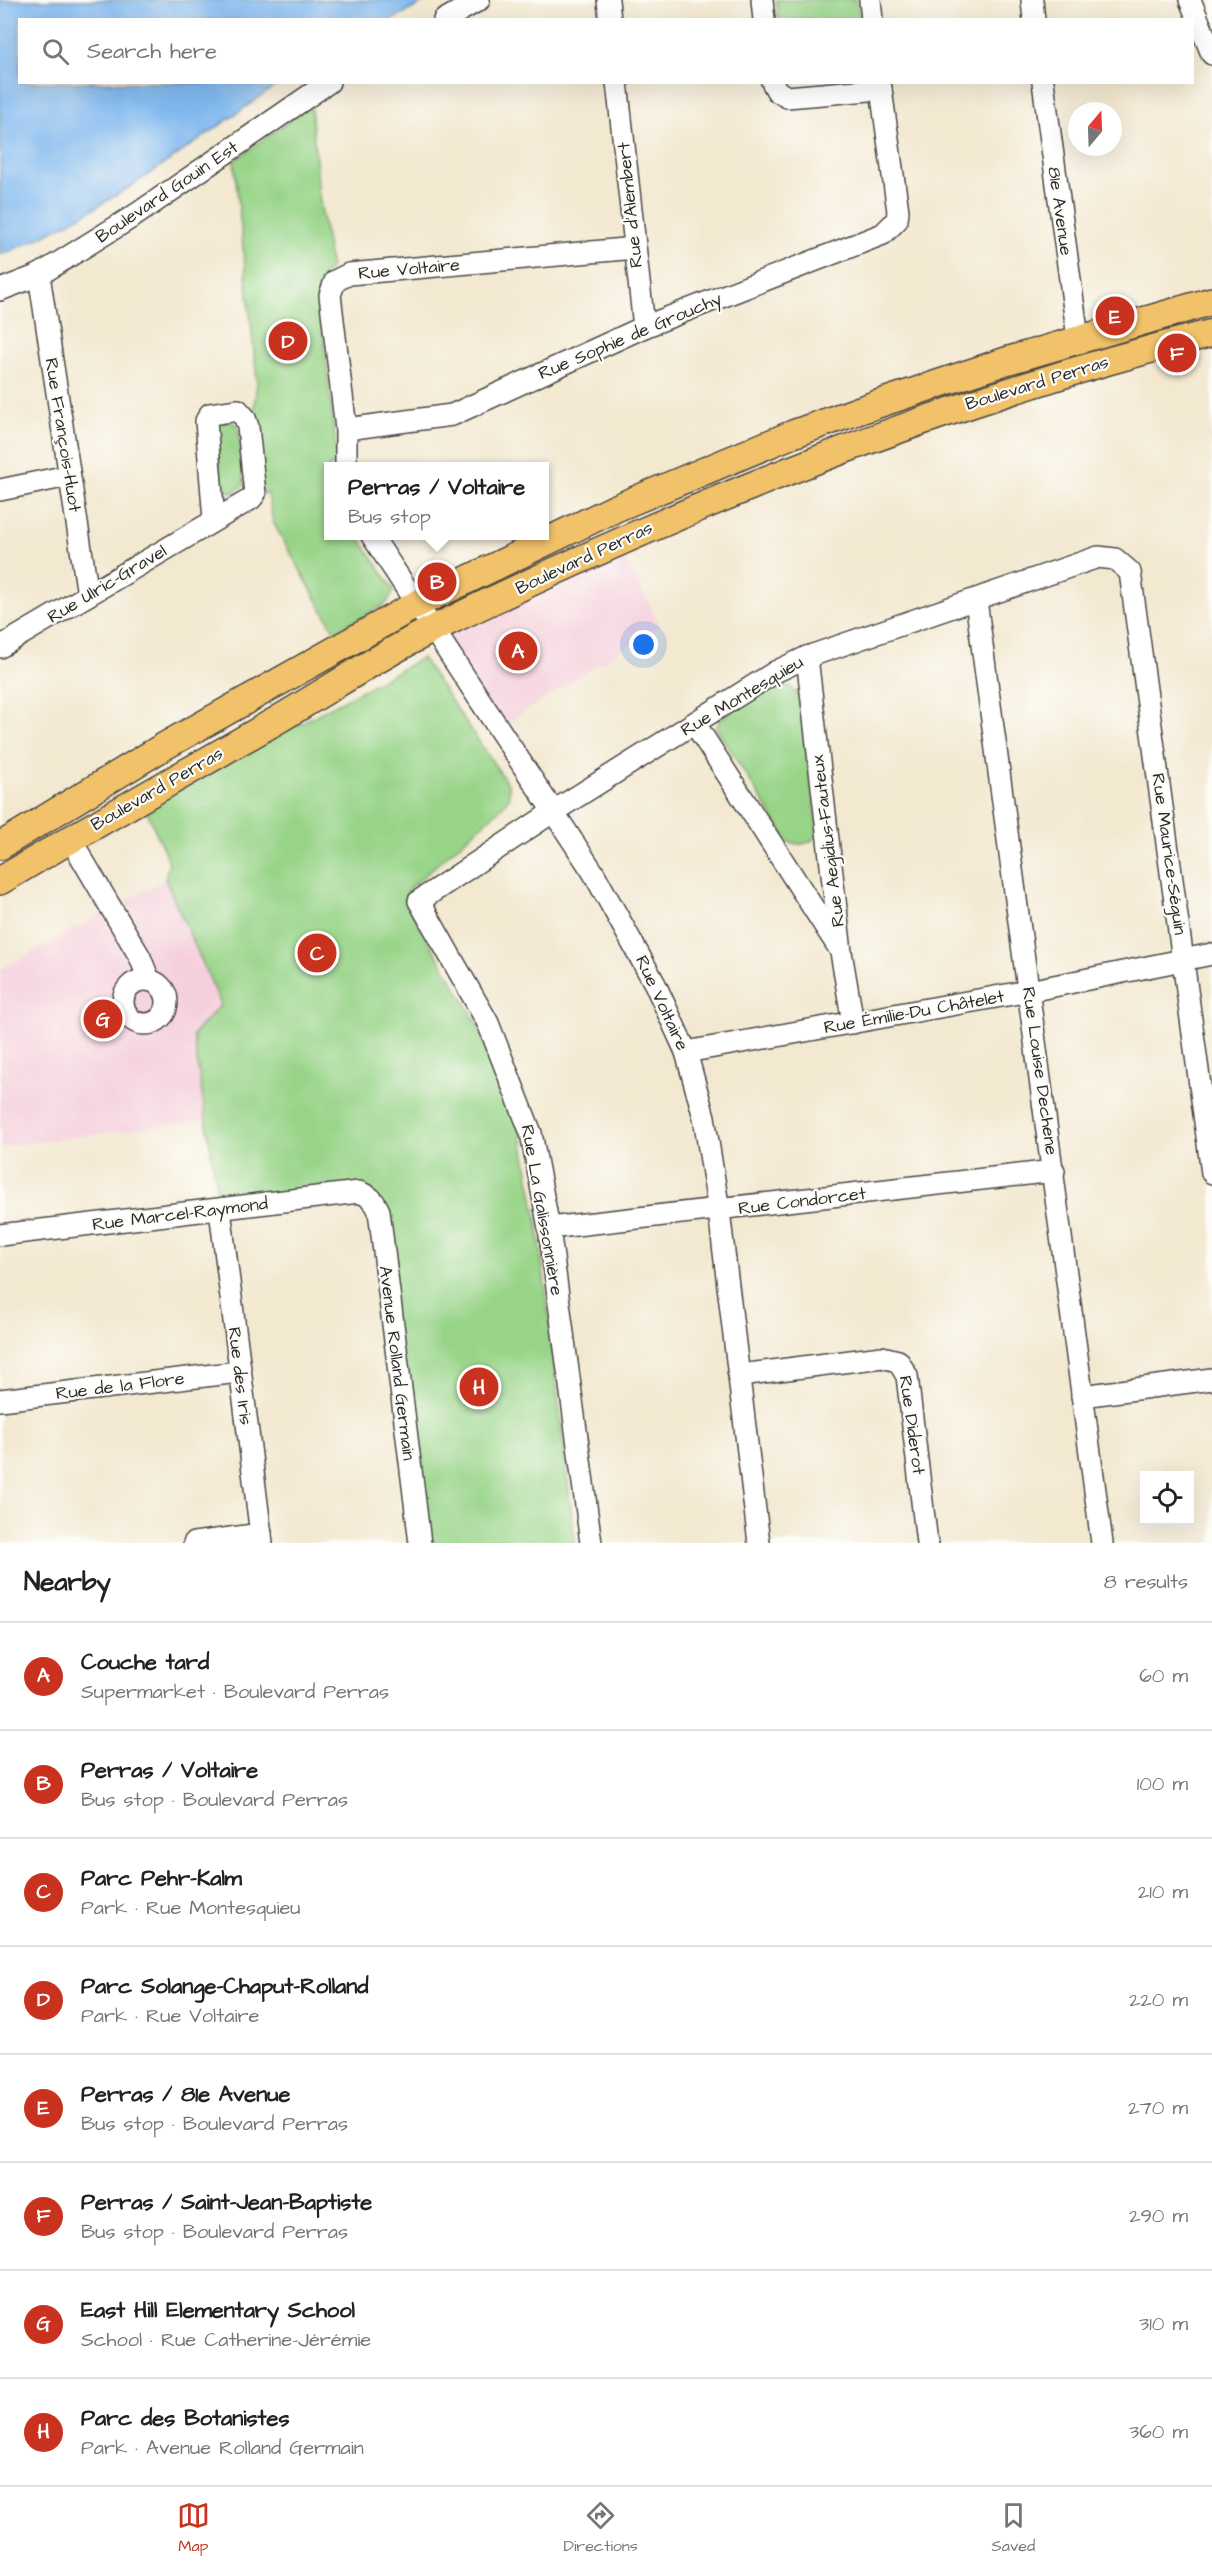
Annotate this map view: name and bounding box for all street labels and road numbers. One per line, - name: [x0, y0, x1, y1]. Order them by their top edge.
- street label: Boulevard Gouin Est: [91, 135, 244, 249]
- street label: Rue d'Alembert: [611, 140, 649, 269]
- street label: 81e Avenue: [1041, 165, 1079, 257]
- street label: Rue Voltaire: [357, 252, 461, 286]
- street label: Rue Sophie de Grouchy: [534, 286, 726, 387]
- street label: Boulevard Perras: [962, 349, 1112, 417]
- street label: Rue François-Huot: [38, 356, 88, 515]
- street label: Boulevard Perras: [511, 515, 657, 601]
- street label: Rue Ulric-Gravel: [43, 538, 171, 629]
- street label: Rue Montesquieu: [676, 649, 808, 743]
- street label: Boulevard Perras: [86, 741, 228, 837]
- street label: Rue Aegidius-Fauteux: [805, 753, 852, 929]
- street label: Rue Maurice-Séguin: [1144, 772, 1193, 937]
- street label: Rue Voltaire: [629, 951, 695, 1055]
- street label: Rue Émilie-Du Châtelet: [822, 984, 1007, 1040]
- street label: Rue Louise Dechene: [1016, 985, 1064, 1157]
- street label: Rue La Galissonnière: [515, 1123, 569, 1298]
- street label: Rue Condorcet: [737, 1181, 868, 1221]
- street label: Rue Marcel-Raymond: [91, 1191, 269, 1238]
- street label: Avenue Rolland Germain: [373, 1264, 421, 1462]
- street label: Rue des Iris: [222, 1326, 258, 1426]
- street label: Rue de la Flore: [54, 1366, 186, 1406]
- street label: Rue Diderot: [893, 1374, 931, 1477]

